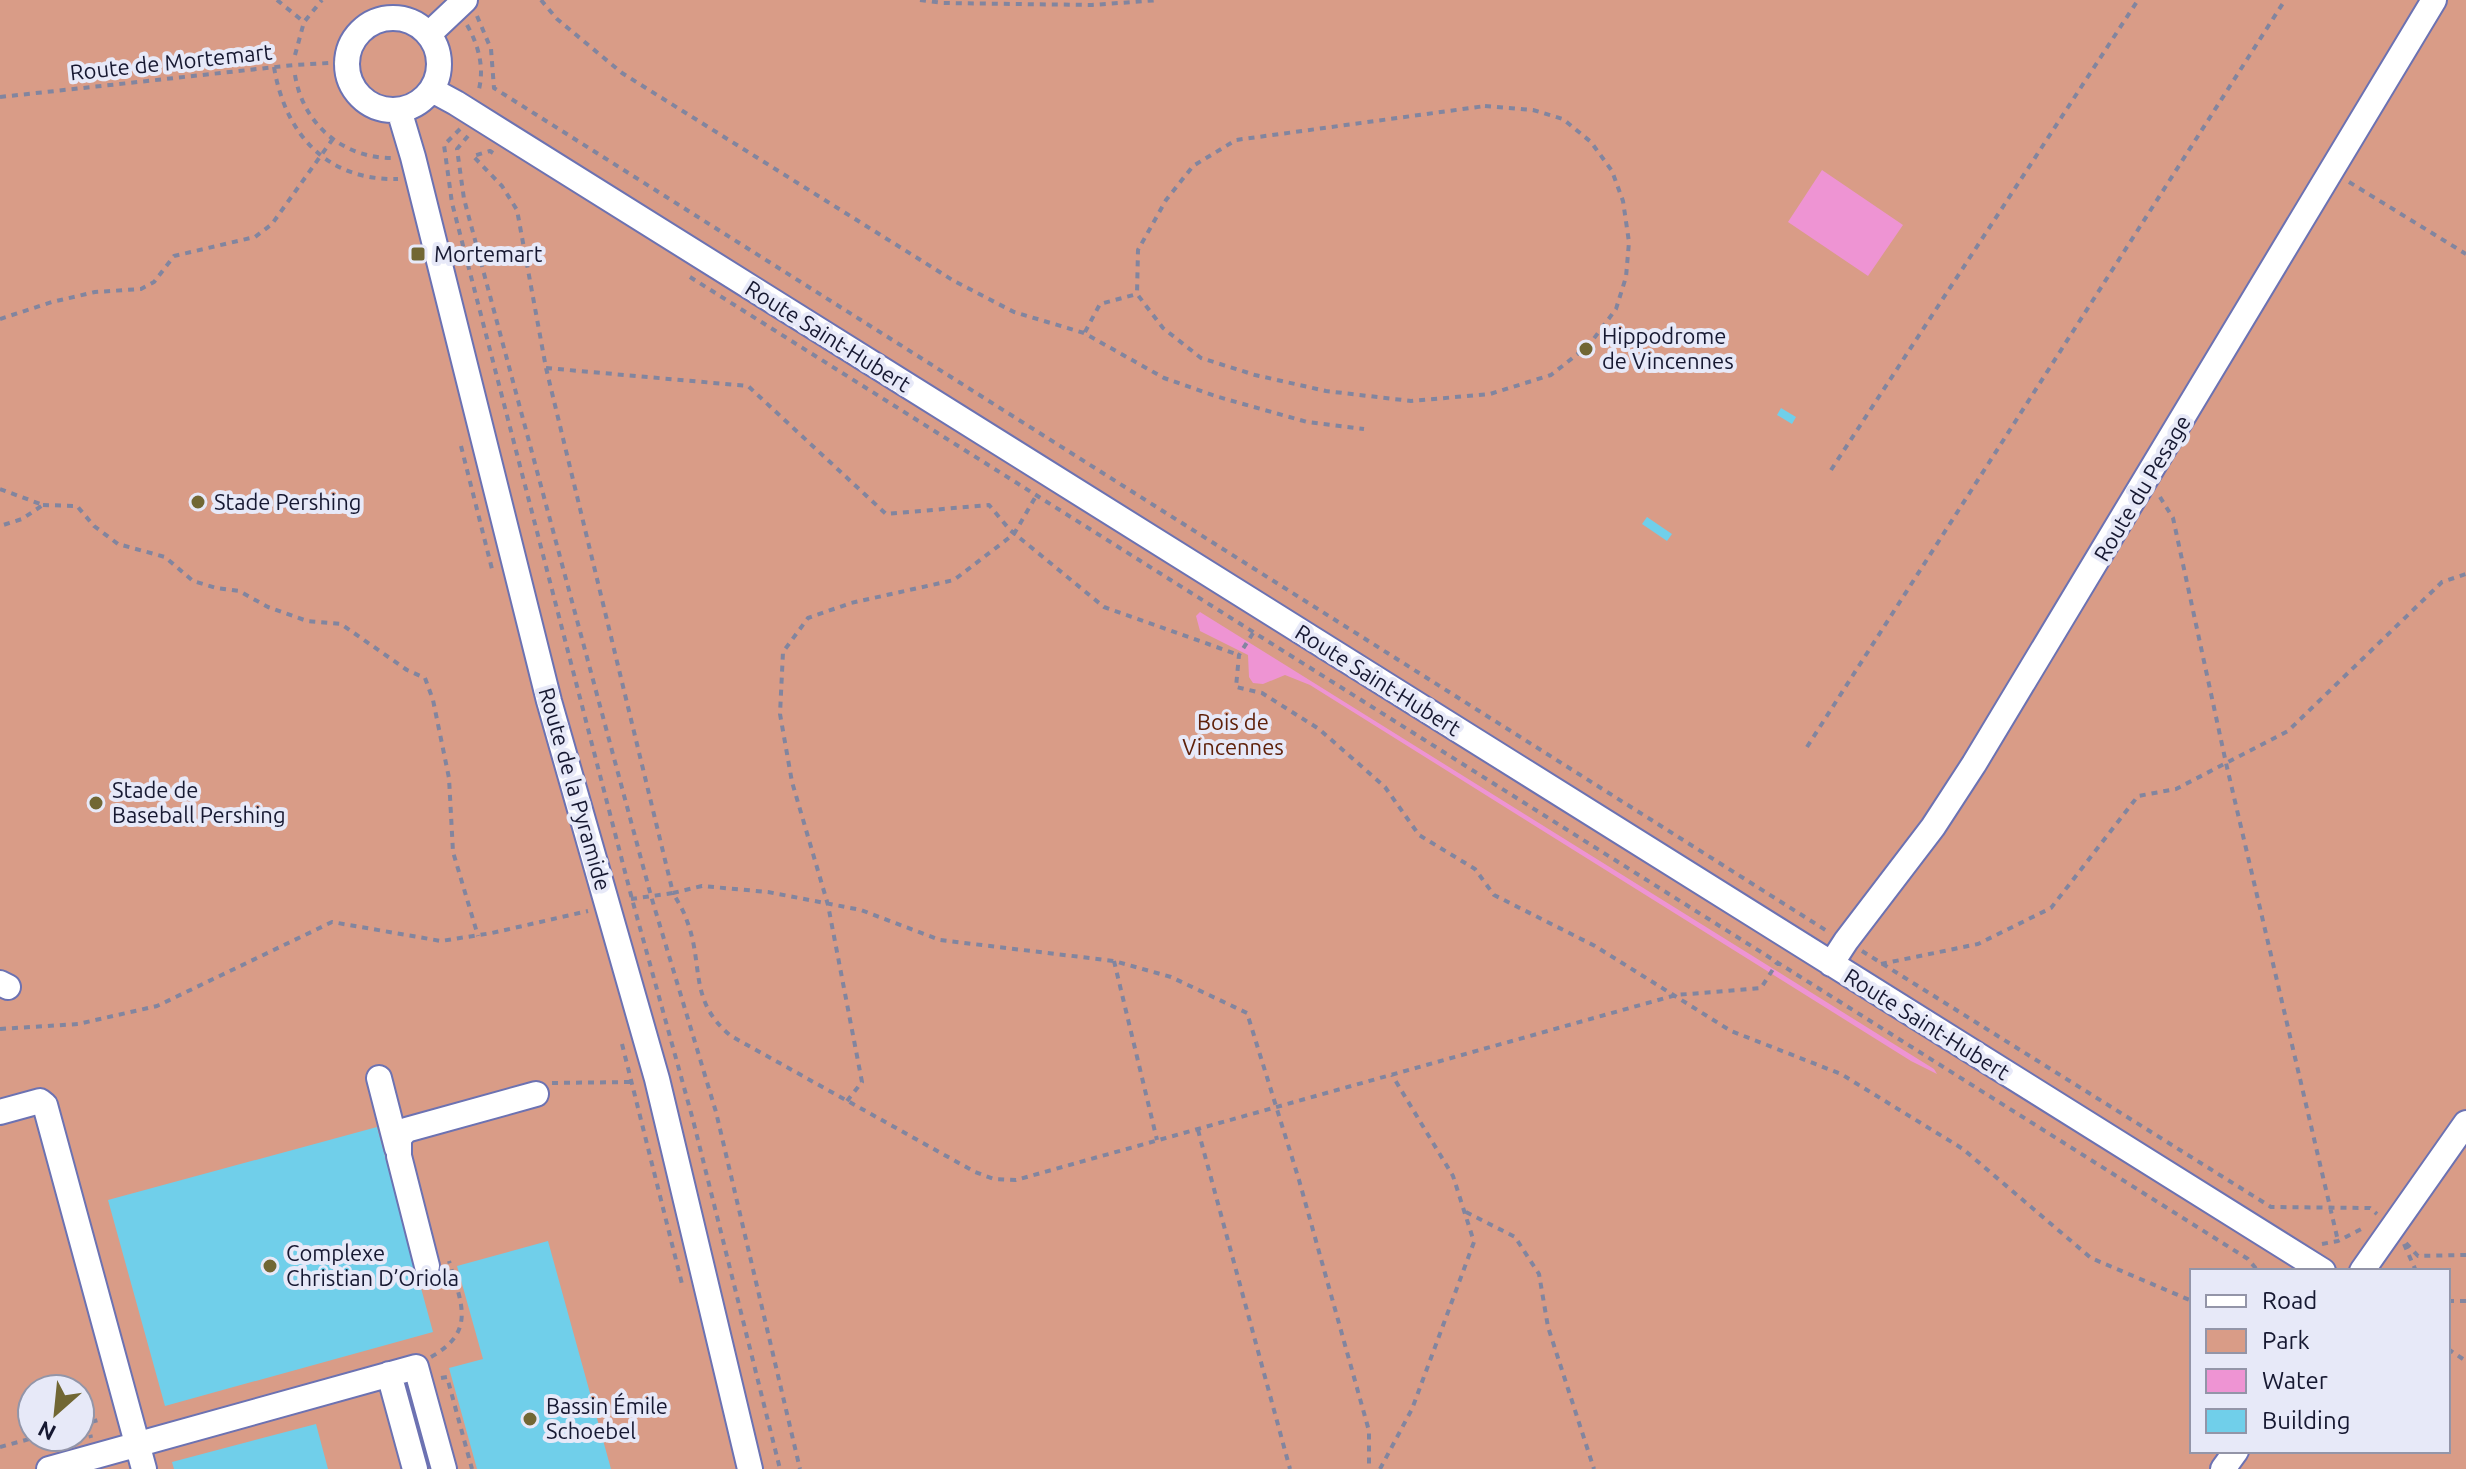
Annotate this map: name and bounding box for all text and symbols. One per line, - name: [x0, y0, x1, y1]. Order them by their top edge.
- street label: Route de Mortemart: [69, 38, 274, 85]
- place label: Mortemart: [434, 241, 543, 266]
- marker: Mortemart: [409, 245, 427, 263]
- street label: Route Saint-Hubert: [741, 275, 916, 397]
- place label: Hippodrome de Vincennes: [1602, 323, 1734, 373]
- marker: Hippodrome de Vincennes: [1577, 340, 1595, 358]
- street label: Route du Pesage: [2088, 410, 2195, 565]
- place label: Stade Pershing: [214, 489, 361, 514]
- marker: Stade Pershing: [189, 493, 207, 511]
- street label: Route Saint-Hubert: [1291, 619, 1466, 741]
- street label: Route de la Pyramide: [535, 684, 616, 893]
- park label: Bois de Vincennes: [1182, 709, 1284, 759]
- place label: Stade de Baseball Pershing: [112, 777, 286, 827]
- marker: Stade de Baseball Pershing: [87, 794, 105, 812]
- street label: Route Saint-Hubert: [1840, 963, 2015, 1085]
- place label: Complexe Christian D’Oriola: [286, 1240, 459, 1290]
- marker: Complexe Christian D’Oriola: [261, 1257, 279, 1275]
- legend: [2190, 1269, 2450, 1453]
- text: Road: [2262, 1287, 2317, 1314]
- text: Park: [2262, 1327, 2310, 1354]
- text: Water: [2262, 1367, 2328, 1394]
- north arrow: [16, 1373, 96, 1453]
- place label: Bassin Émile Schoebel: [546, 1392, 668, 1443]
- text: Building: [2262, 1407, 2350, 1434]
- marker: Bassin Émile Schoebel: [521, 1410, 539, 1428]
- text: N: [34, 1416, 60, 1446]

